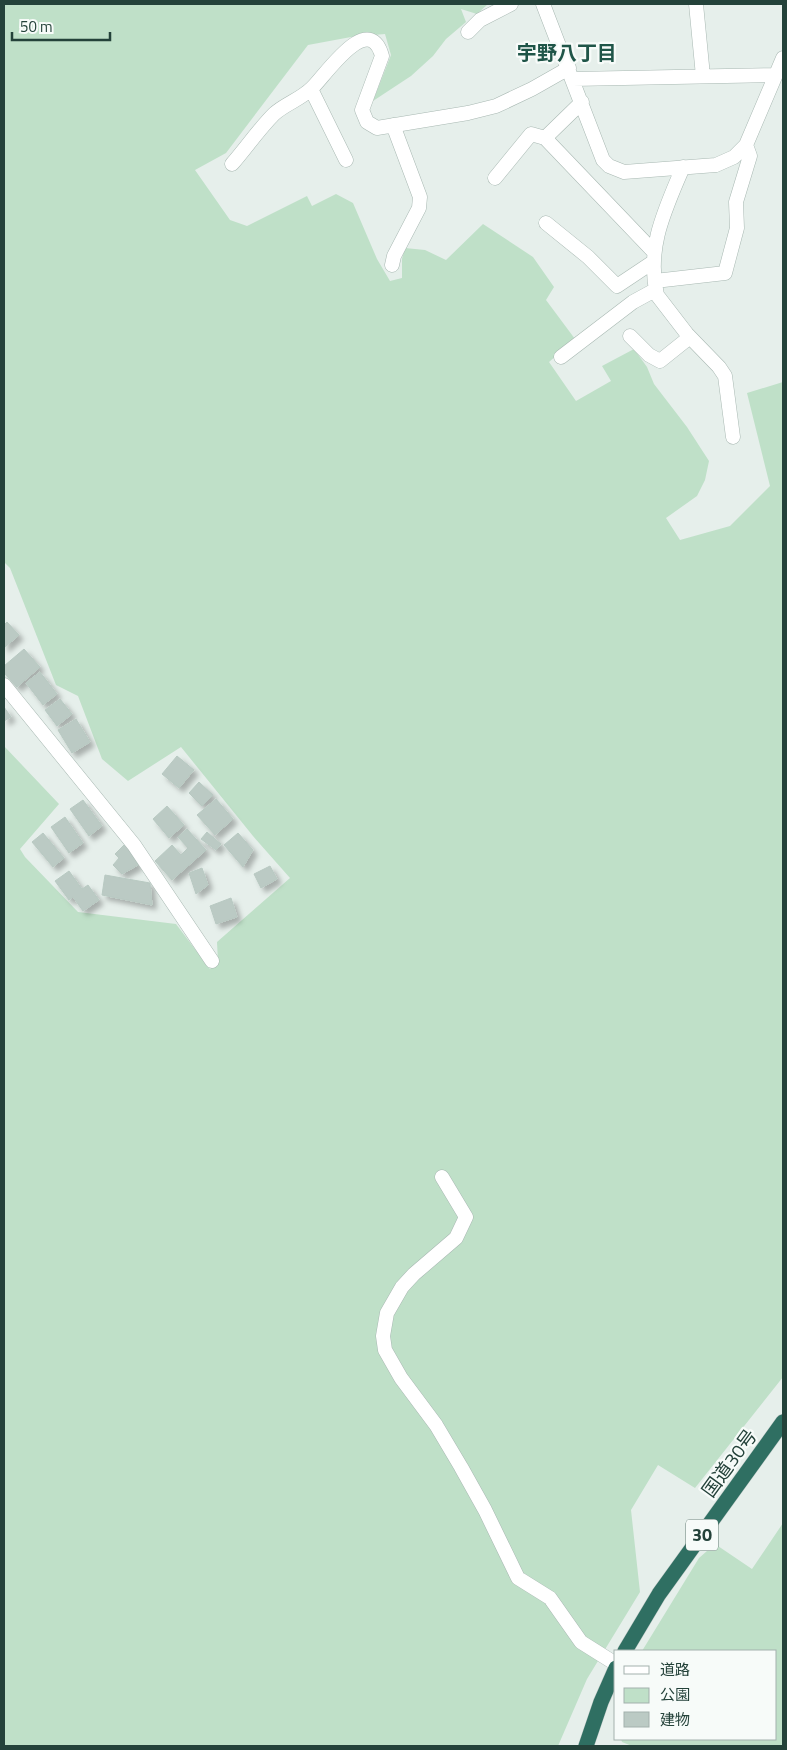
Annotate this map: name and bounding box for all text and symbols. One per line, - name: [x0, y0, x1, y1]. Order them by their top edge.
- scale bar: [12, 10, 110, 42]
- text: 50 m: [20, 15, 53, 38]
- district label: 宇野八丁目: [517, 37, 617, 68]
- street label: 国道30号: [694, 1423, 763, 1503]
- road number: 30: [686, 1520, 718, 1550]
- legend: [614, 1650, 777, 1740]
- text: 道路: [660, 1658, 690, 1681]
- text: 公園: [660, 1683, 690, 1706]
- text: 建物: [660, 1708, 690, 1731]

